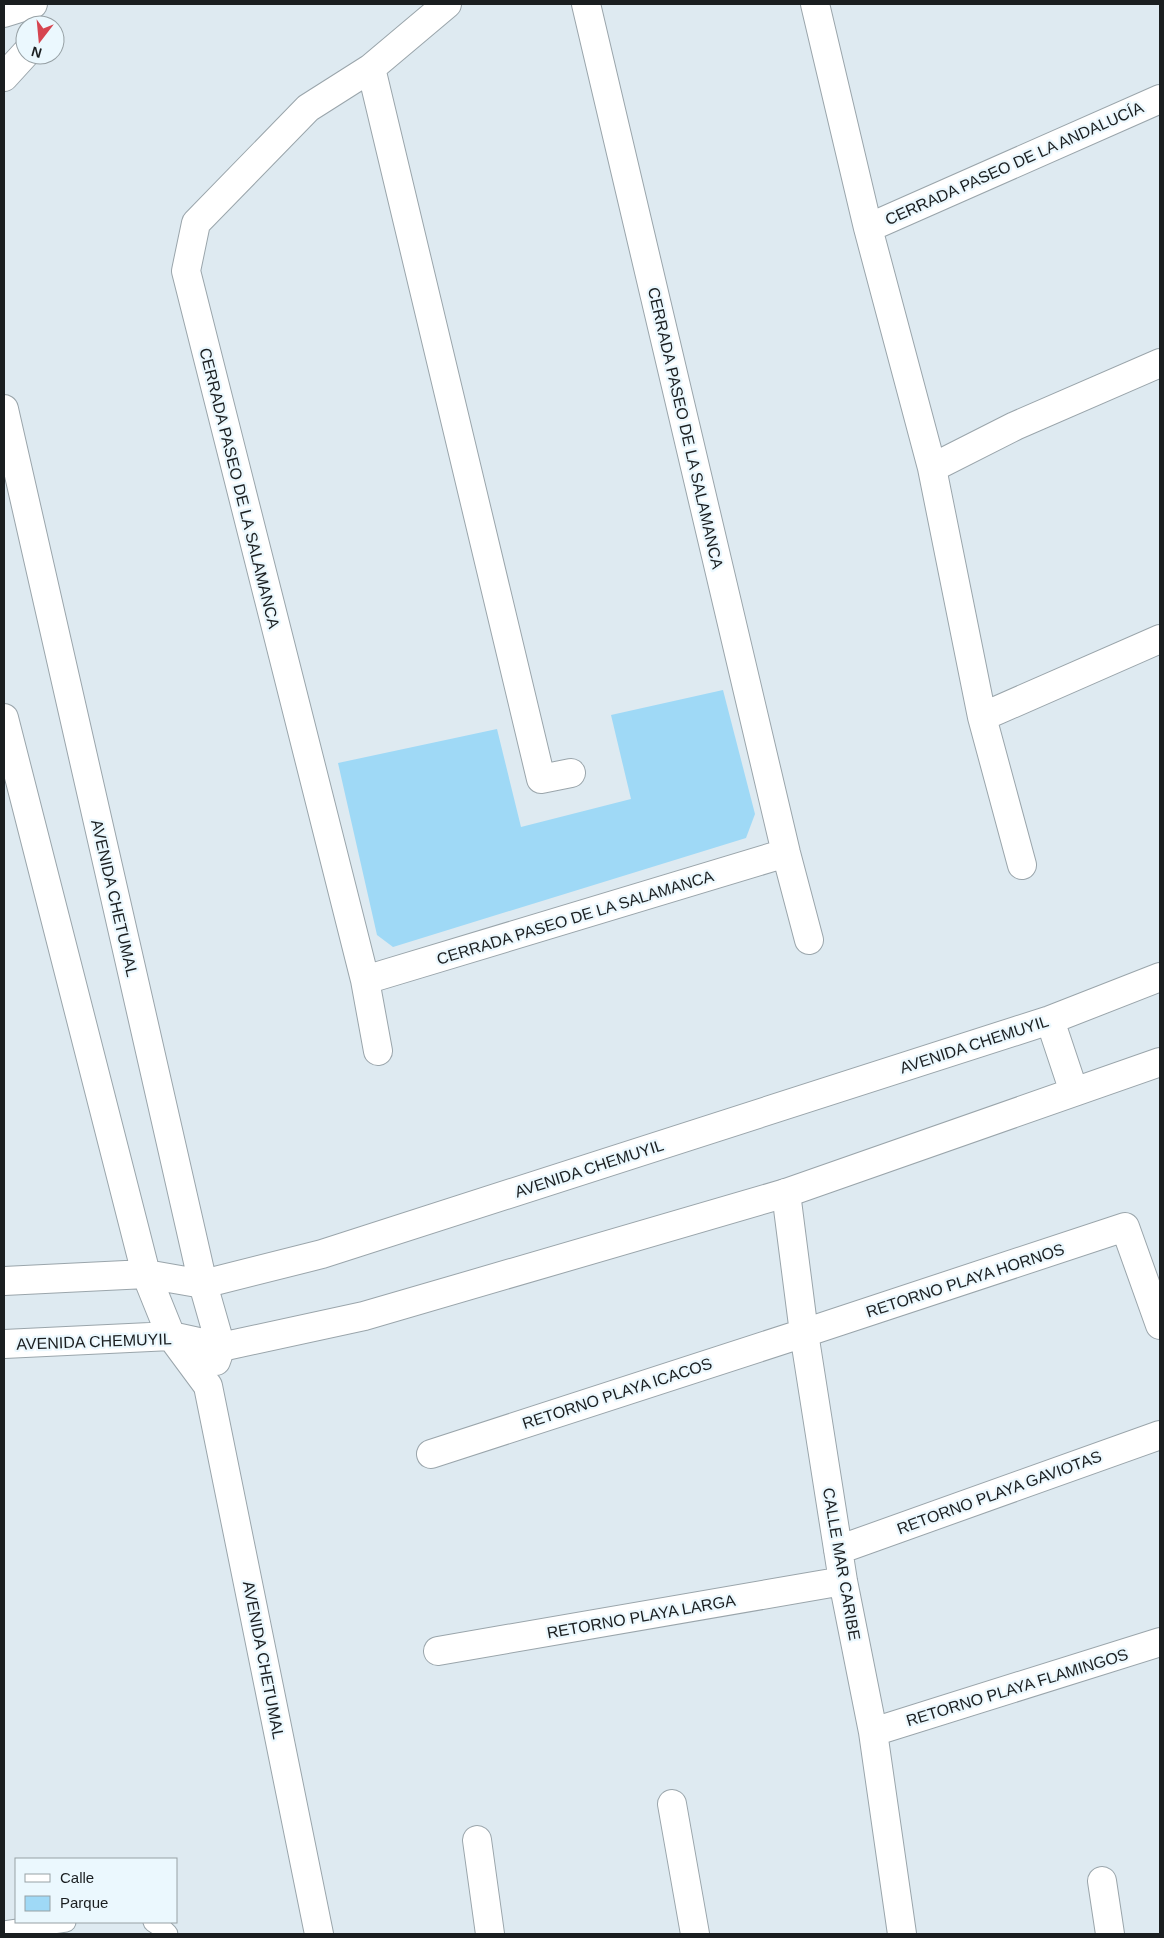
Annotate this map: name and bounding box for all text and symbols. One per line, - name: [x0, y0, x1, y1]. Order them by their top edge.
- north arrow: [15, 15, 65, 65]
- text: N: [29, 43, 43, 62]
- street label: CERRADA PASEO DE LA ANDALUCÍA: [882, 98, 1146, 228]
- street label: CERRADA PASEO DE LA SALAMANCA: [645, 286, 726, 571]
- street label: CERRADA PASEO DE LA SALAMANCA: [196, 346, 283, 631]
- street label: AVENIDA CHETUMAL: [88, 818, 141, 978]
- street label: CERRADA PASEO DE LA SALAMANCA: [435, 867, 716, 968]
- street label: AVENIDA CHEMUYIL: [898, 1012, 1051, 1077]
- street label: AVENIDA CHEMUYIL: [513, 1136, 666, 1201]
- street label: RETORNO PLAYA HORNOS: [864, 1240, 1066, 1321]
- street label: AVENIDA CHEMUYIL: [16, 1330, 172, 1353]
- street label: RETORNO PLAYA ICACOS: [520, 1355, 714, 1432]
- street label: RETORNO PLAYA GAVIOTAS: [895, 1447, 1104, 1537]
- street label: CALLE MAR CARIBE: [820, 1486, 863, 1642]
- street label: AVENIDA CHETUMAL: [240, 1580, 287, 1741]
- street label: RETORNO PLAYA LARGA: [545, 1591, 737, 1641]
- street label: RETORNO PLAYA FLAMINGOS: [904, 1646, 1130, 1729]
- legend: [15, 1858, 178, 1923]
- text: Calle: [60, 1869, 94, 1886]
- text: Parque: [60, 1894, 108, 1911]

